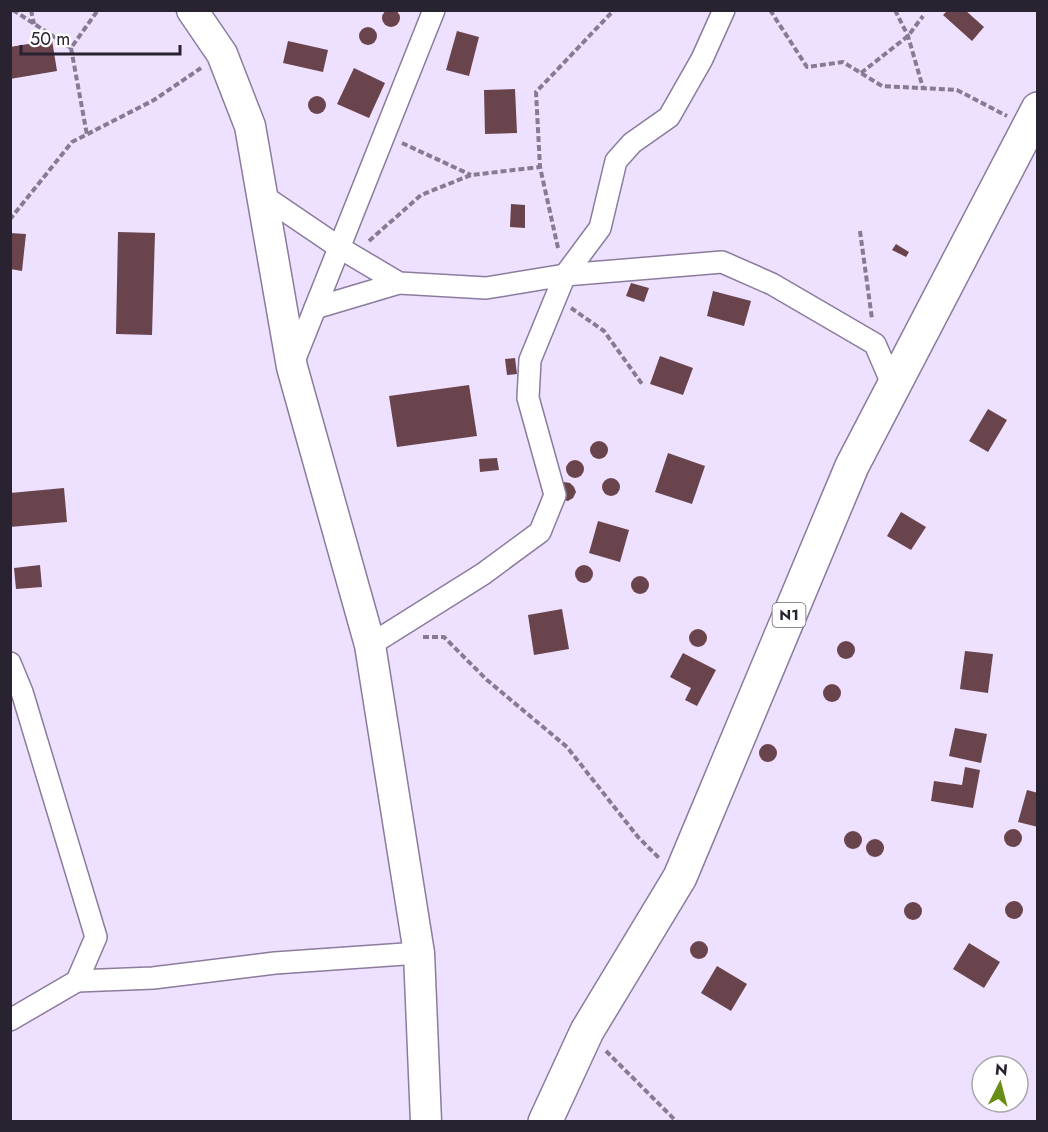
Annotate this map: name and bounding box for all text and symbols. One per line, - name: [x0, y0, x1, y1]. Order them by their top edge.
- scale bar: [21, 18, 180, 56]
- text: 50 m: [30, 26, 70, 52]
- road number: N1: [772, 603, 806, 627]
- north arrow: [970, 1054, 1030, 1114]
- text: N: [994, 1057, 1009, 1082]

